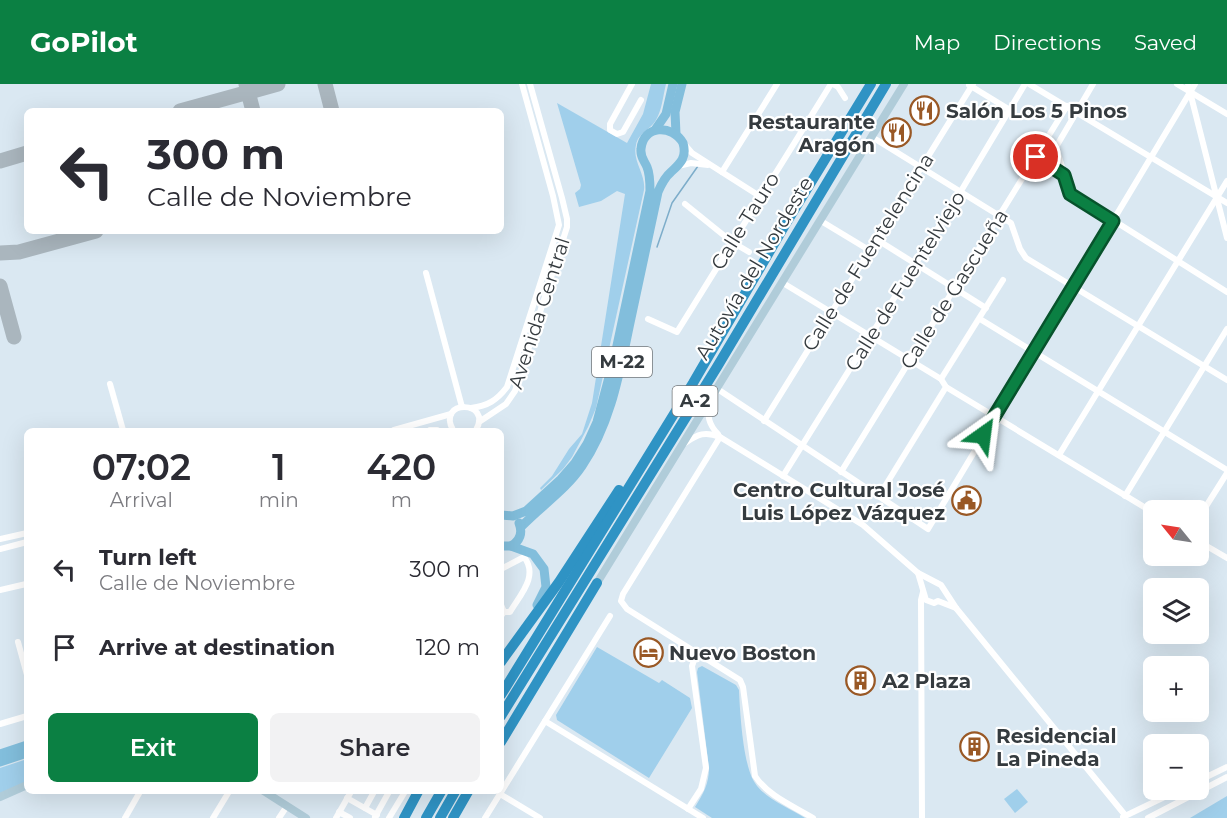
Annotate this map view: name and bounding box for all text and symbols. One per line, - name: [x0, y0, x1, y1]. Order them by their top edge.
- text: GoPilot: [30, 25, 138, 59]
- text: Map: [914, 30, 960, 55]
- text: Directions: [993, 30, 1101, 55]
- text: Saved: [1134, 30, 1197, 55]
- restaurant icon: Salón Los 5 Pinos: [909, 95, 941, 127]
- place label: Salón Los 5 Pinos: [946, 99, 1127, 123]
- place label: Restaurante Aragón: [748, 110, 875, 157]
- restaurant icon: Restaurante Aragón: [880, 117, 912, 149]
- text: 300 m: [147, 128, 285, 180]
- pin: [1010, 131, 1061, 182]
- icon: left: [48, 132, 126, 210]
- icon: arrive: [1019, 140, 1052, 173]
- street label: Calle de Fuentelencina: [797, 149, 939, 355]
- street label: Calle Tauro: [706, 168, 784, 274]
- street label: Autovía del Nordeste: [690, 172, 818, 364]
- text: Calle de Noviembre: [147, 180, 412, 213]
- street label: Calle de Fuentelviejo: [840, 187, 970, 375]
- street label: Calle de Gascueña: [895, 205, 1013, 373]
- street label: Avenida Central: [503, 234, 575, 392]
- road number: M-22: [592, 347, 652, 377]
- road number: A-2: [672, 386, 718, 416]
- position arrow: [951, 403, 1015, 467]
- text: 07:02: [92, 445, 191, 489]
- text: 1: [272, 445, 286, 489]
- text: 420: [367, 445, 436, 489]
- place label: Centro Cultural José Luis López Vázquez: [733, 478, 945, 525]
- public building icon: Centro Cultural José Luis López Vázquez: [950, 485, 982, 517]
- text: Arrival: [110, 488, 173, 512]
- text: min: [259, 488, 299, 512]
- text: m: [391, 488, 412, 512]
- north arrow: [1143, 500, 1209, 566]
- map controls: [1143, 500, 1209, 800]
- text: Turn left: [99, 544, 197, 571]
- icon: left: [48, 553, 81, 586]
- text: 300 m: [409, 556, 480, 583]
- text: Calle de Noviembre: [99, 571, 295, 595]
- button: layers: [1143, 578, 1209, 644]
- icon: arrive: [48, 631, 81, 664]
- text: Arrive at destination: [99, 634, 335, 661]
- text: 120 m: [416, 634, 480, 661]
- hotel icon: Nuevo Boston: [632, 637, 664, 669]
- place label: Nuevo Boston: [669, 641, 816, 665]
- button: +: [1143, 656, 1209, 722]
- building icon: A2 Plaza: [845, 665, 877, 697]
- place label: A2 Plaza: [881, 669, 971, 693]
- button: Exit: [48, 713, 258, 782]
- button: Share: [270, 713, 480, 782]
- place label: Residencial La Pineda: [996, 724, 1116, 771]
- building icon: Residencial La Pineda: [959, 731, 991, 763]
- button: −: [1143, 734, 1209, 800]

